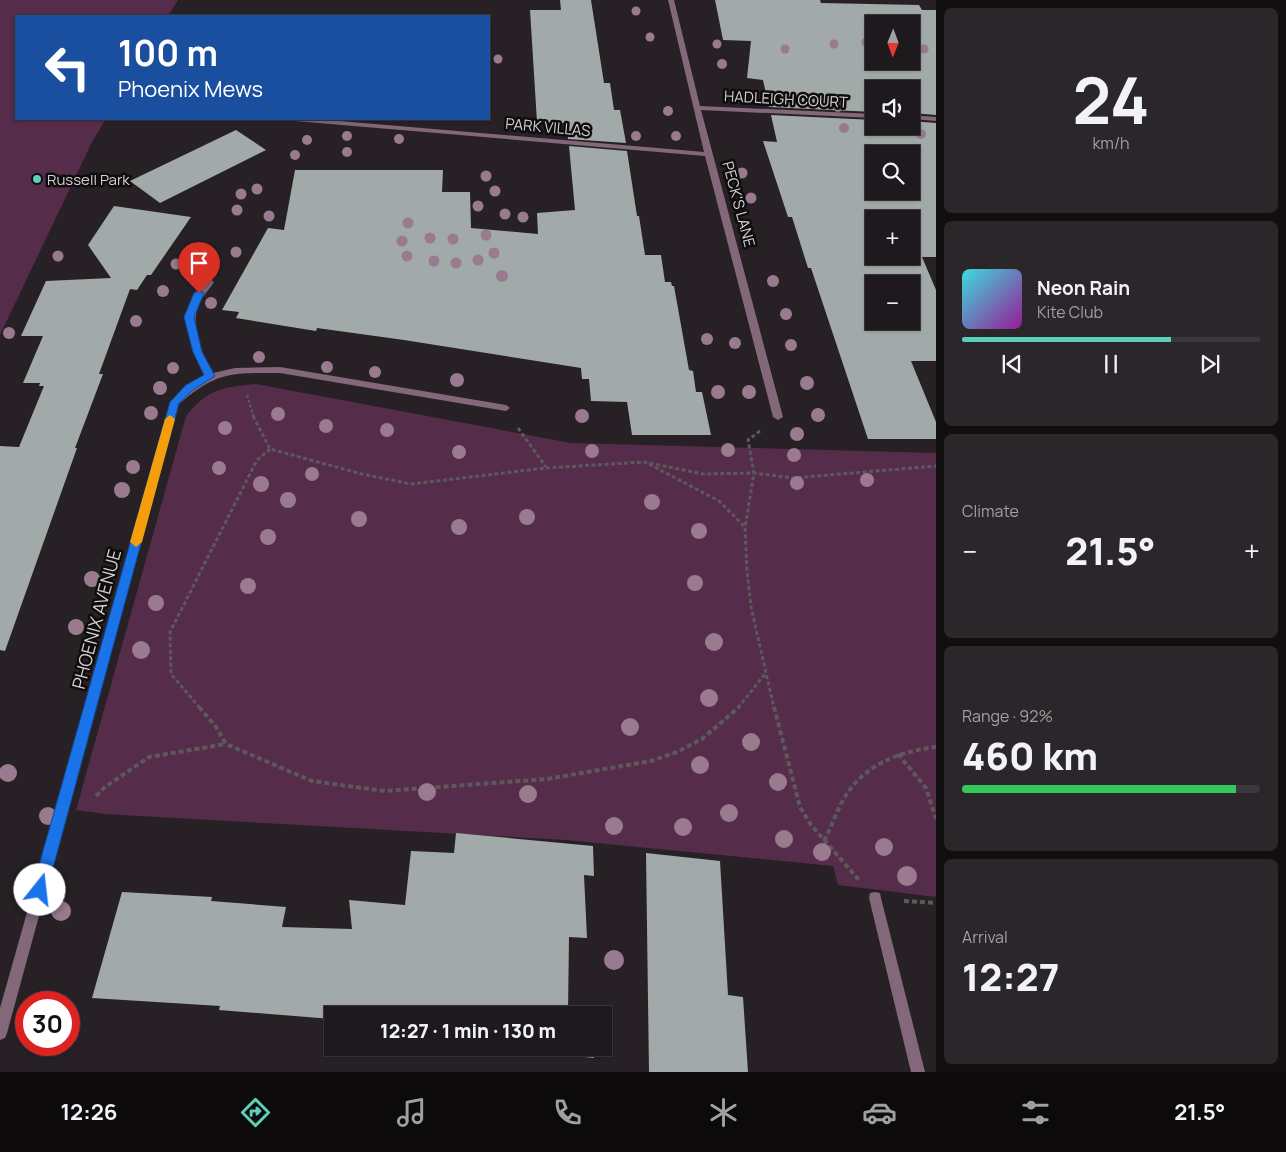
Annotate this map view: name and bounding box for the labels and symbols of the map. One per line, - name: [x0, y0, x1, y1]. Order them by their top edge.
- north arrow: [865, 15, 920, 70]
- street label: HADLEIGH COURT: [724, 85, 848, 113]
- street label: PARK VILLAS: [505, 113, 591, 141]
- street label: PECK'S LANE: [717, 159, 761, 249]
- place label: Russell Park: [47, 169, 130, 190]
- marker: Russell Park: [31, 173, 43, 185]
- pin: [178, 242, 220, 293]
- street label: PHOENIX AVENUE: [66, 546, 126, 692]
- position arrow: [13, 863, 65, 915]
- speed limit sign: 30: [15, 991, 80, 1056]

